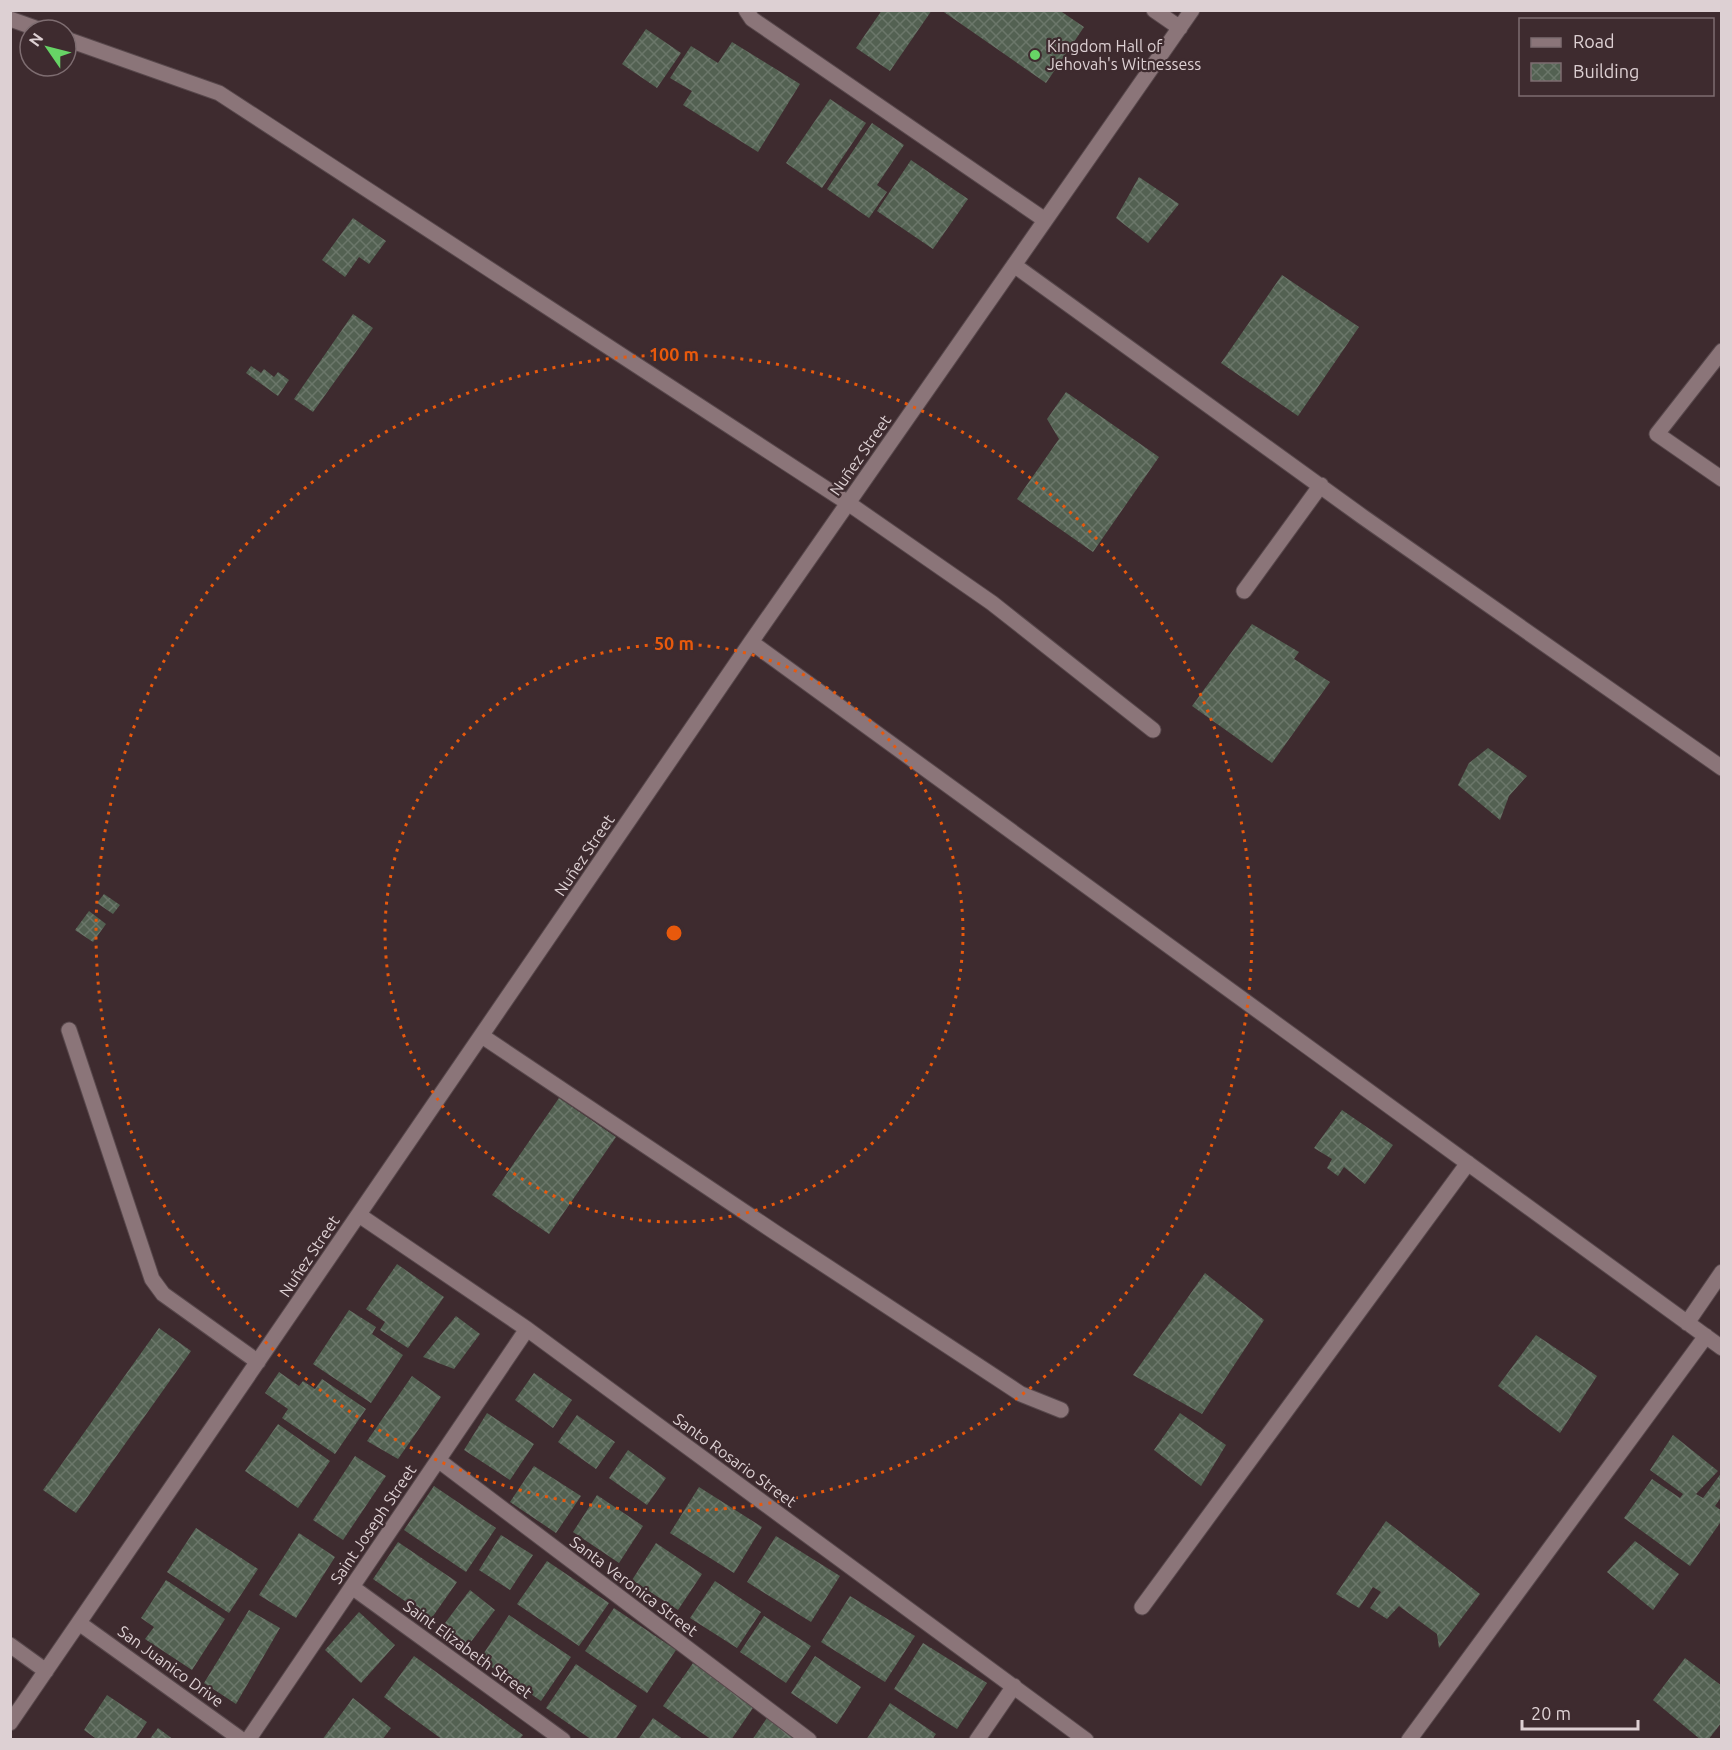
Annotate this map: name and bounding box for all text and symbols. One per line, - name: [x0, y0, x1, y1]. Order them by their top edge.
- north arrow: [18, 18, 78, 78]
- legend: [1519, 18, 1714, 96]
- text: N: [25, 29, 47, 49]
- text: Road: [1573, 31, 1615, 51]
- place label: Kingdom Hall of Jehovah's Witnessess: [1047, 37, 1201, 73]
- marker: Kingdom Hall of Jehovah's Witnessess: [1028, 48, 1042, 62]
- text: Building: [1573, 61, 1639, 81]
- text: 100 m: [649, 344, 699, 364]
- street label: Nuñez Street: [826, 411, 895, 499]
- text: 50 m: [654, 633, 694, 653]
- street label: Nuñez Street: [550, 810, 618, 899]
- centre of rings: [664, 923, 684, 943]
- street label: Nuñez Street: [275, 1211, 343, 1300]
- street label: Santo Rosario Street: [670, 1409, 800, 1511]
- street label: Saint Joseph Street: [327, 1461, 420, 1587]
- street label: Santa Veronica Street: [567, 1532, 702, 1640]
- street label: Saint Elizabeth Street: [400, 1596, 536, 1702]
- street label: San Juanico Drive: [115, 1622, 227, 1710]
- scale bar: [1522, 1693, 1638, 1731]
- text: 20 m: [1531, 1703, 1571, 1723]

